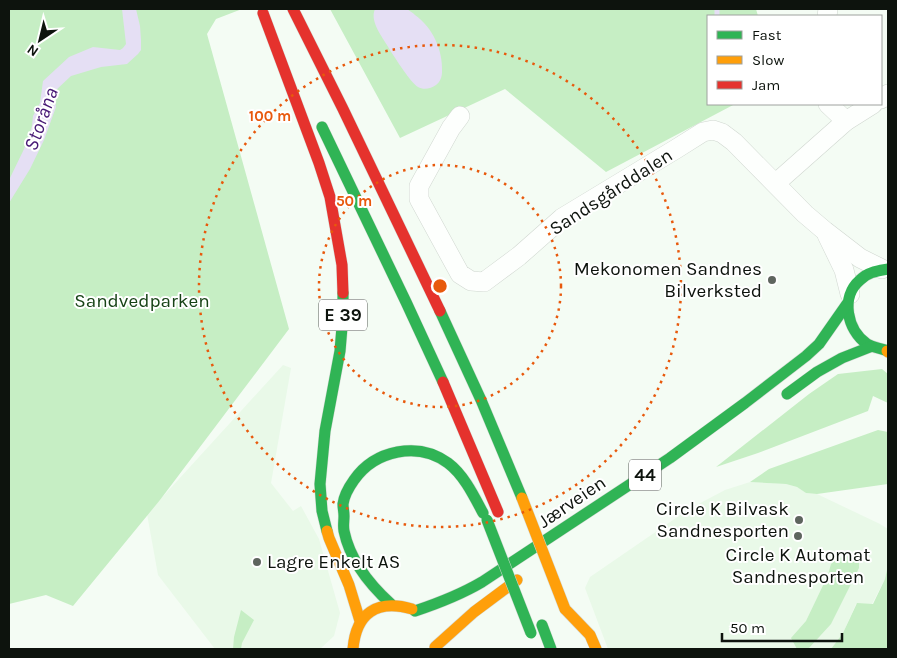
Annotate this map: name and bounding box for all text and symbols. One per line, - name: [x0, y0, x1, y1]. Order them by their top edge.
- north arrow: [15, 15, 65, 65]
- legend: [707, 15, 882, 105]
- text: Fast: [752, 26, 782, 44]
- text: N: [24, 40, 42, 60]
- text: Slow: [752, 51, 784, 69]
- text: Jam: [752, 76, 780, 94]
- water label: Storåna: [19, 84, 63, 154]
- text: 100 m: [249, 107, 291, 125]
- street label: Sandsgårddalen: [545, 144, 677, 240]
- text: 50 m: [336, 192, 372, 210]
- place label: Mekonomen Sandnes Bilverksted: [574, 258, 762, 302]
- marker: Mekonomen Sandnes Bilverksted: [766, 274, 778, 286]
- centre of rings: [431, 277, 449, 295]
- park label: Sandvedparken: [74, 290, 210, 312]
- road number: E 39: [319, 300, 367, 330]
- road number: 44: [629, 460, 661, 490]
- street label: Jærveien: [534, 471, 610, 533]
- place label: Circle K Bilvask Sandnesporten: [656, 498, 789, 542]
- marker: Circle K Bilvask Sandnesporten: [793, 514, 805, 526]
- marker: Circle K Automat Sandnesporten: [792, 530, 804, 542]
- place label: Circle K Automat Sandnesporten: [726, 544, 870, 588]
- place label: Lagre Enkelt AS: [267, 551, 400, 573]
- marker: Lagre Enkelt AS: [251, 556, 263, 568]
- scale bar: [722, 610, 842, 642]
- text: 50 m: [730, 619, 765, 637]

